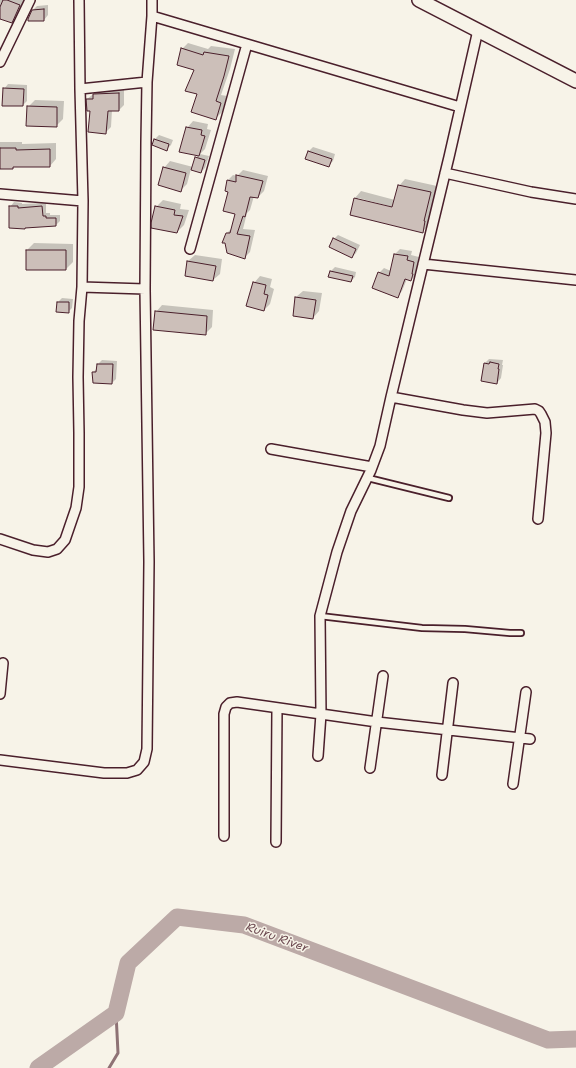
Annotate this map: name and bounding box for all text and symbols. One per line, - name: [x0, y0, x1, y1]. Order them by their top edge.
- water label: Ruiru River: [244, 920, 310, 956]

